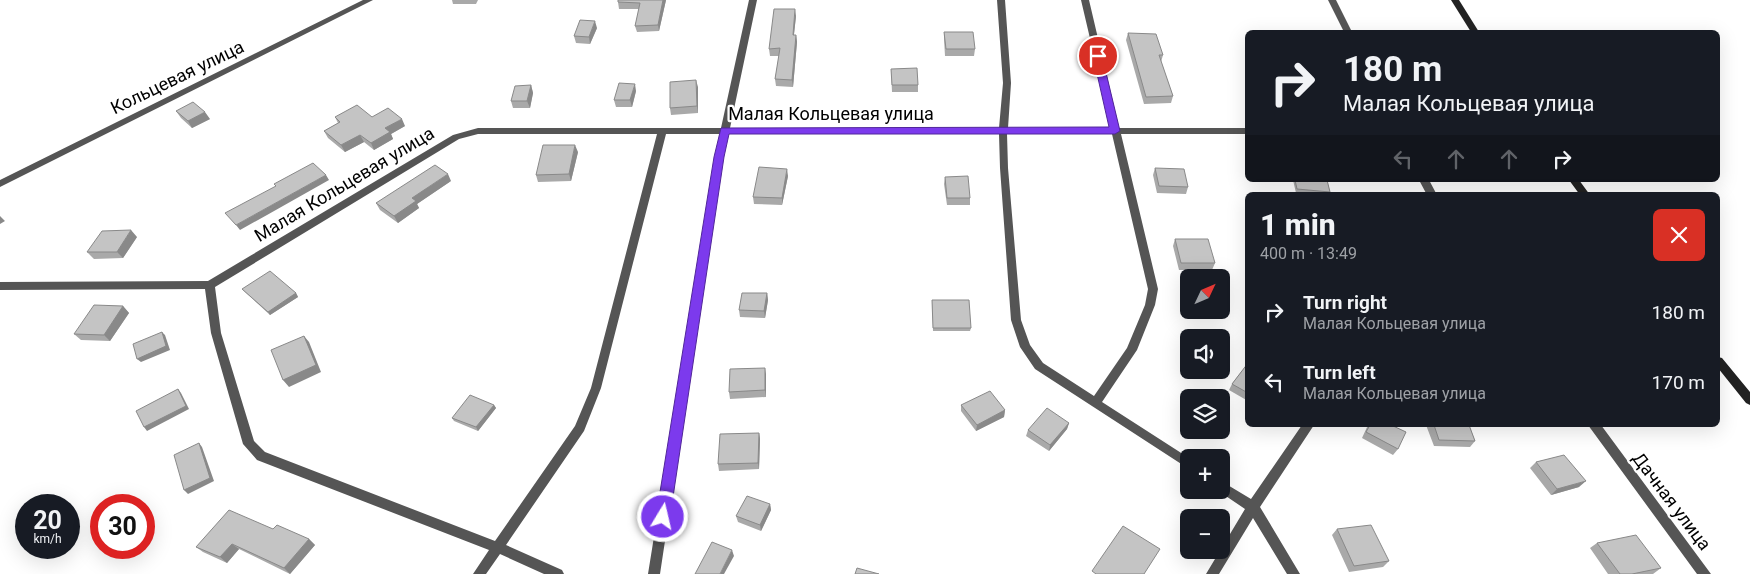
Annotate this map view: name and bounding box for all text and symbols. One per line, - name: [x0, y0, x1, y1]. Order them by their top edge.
- pin: [1077, 35, 1119, 77]
- street label: Кольцевая улица: [107, 36, 247, 118]
- icon: arrive: [1084, 42, 1112, 70]
- text: 180 m: [1343, 49, 1442, 90]
- icon: right: [1260, 50, 1325, 115]
- text: Малая Кольцевая улица: [1343, 91, 1594, 116]
- street label: Малая Кольцевая улица: [728, 103, 934, 124]
- street label: Малая Кольцевая улица: [250, 122, 438, 246]
- icon: left: [1389, 145, 1417, 173]
- icon: ahead: [1442, 145, 1470, 173]
- icon: ahead: [1495, 145, 1523, 173]
- icon: right: [1548, 145, 1576, 173]
- text: 1 min: [1260, 207, 1336, 242]
- button: close: [1653, 209, 1705, 261]
- text: 400 m · 13:49: [1260, 244, 1357, 263]
- north arrow: [1180, 269, 1230, 319]
- map controls: [1180, 269, 1230, 559]
- text: Turn right: [1303, 291, 1387, 314]
- icon: right: [1260, 298, 1288, 326]
- text: 180 m: [1652, 301, 1705, 324]
- text: Малая Кольцевая улица: [1303, 314, 1486, 333]
- button: sound: [1180, 329, 1230, 379]
- text: Turn left: [1303, 361, 1376, 384]
- icon: left: [1260, 368, 1288, 396]
- text: 170 m: [1652, 371, 1705, 394]
- text: Малая Кольцевая улица: [1303, 384, 1486, 403]
- button: layers: [1180, 389, 1230, 439]
- street label: Дачная улица: [1628, 448, 1716, 554]
- button: +: [1180, 449, 1230, 499]
- position arrow: [636, 490, 688, 542]
- speed limit sign: 30: [90, 494, 155, 559]
- text: 20: [33, 506, 62, 535]
- button: −: [1180, 509, 1230, 559]
- text: km/h: [33, 532, 62, 546]

